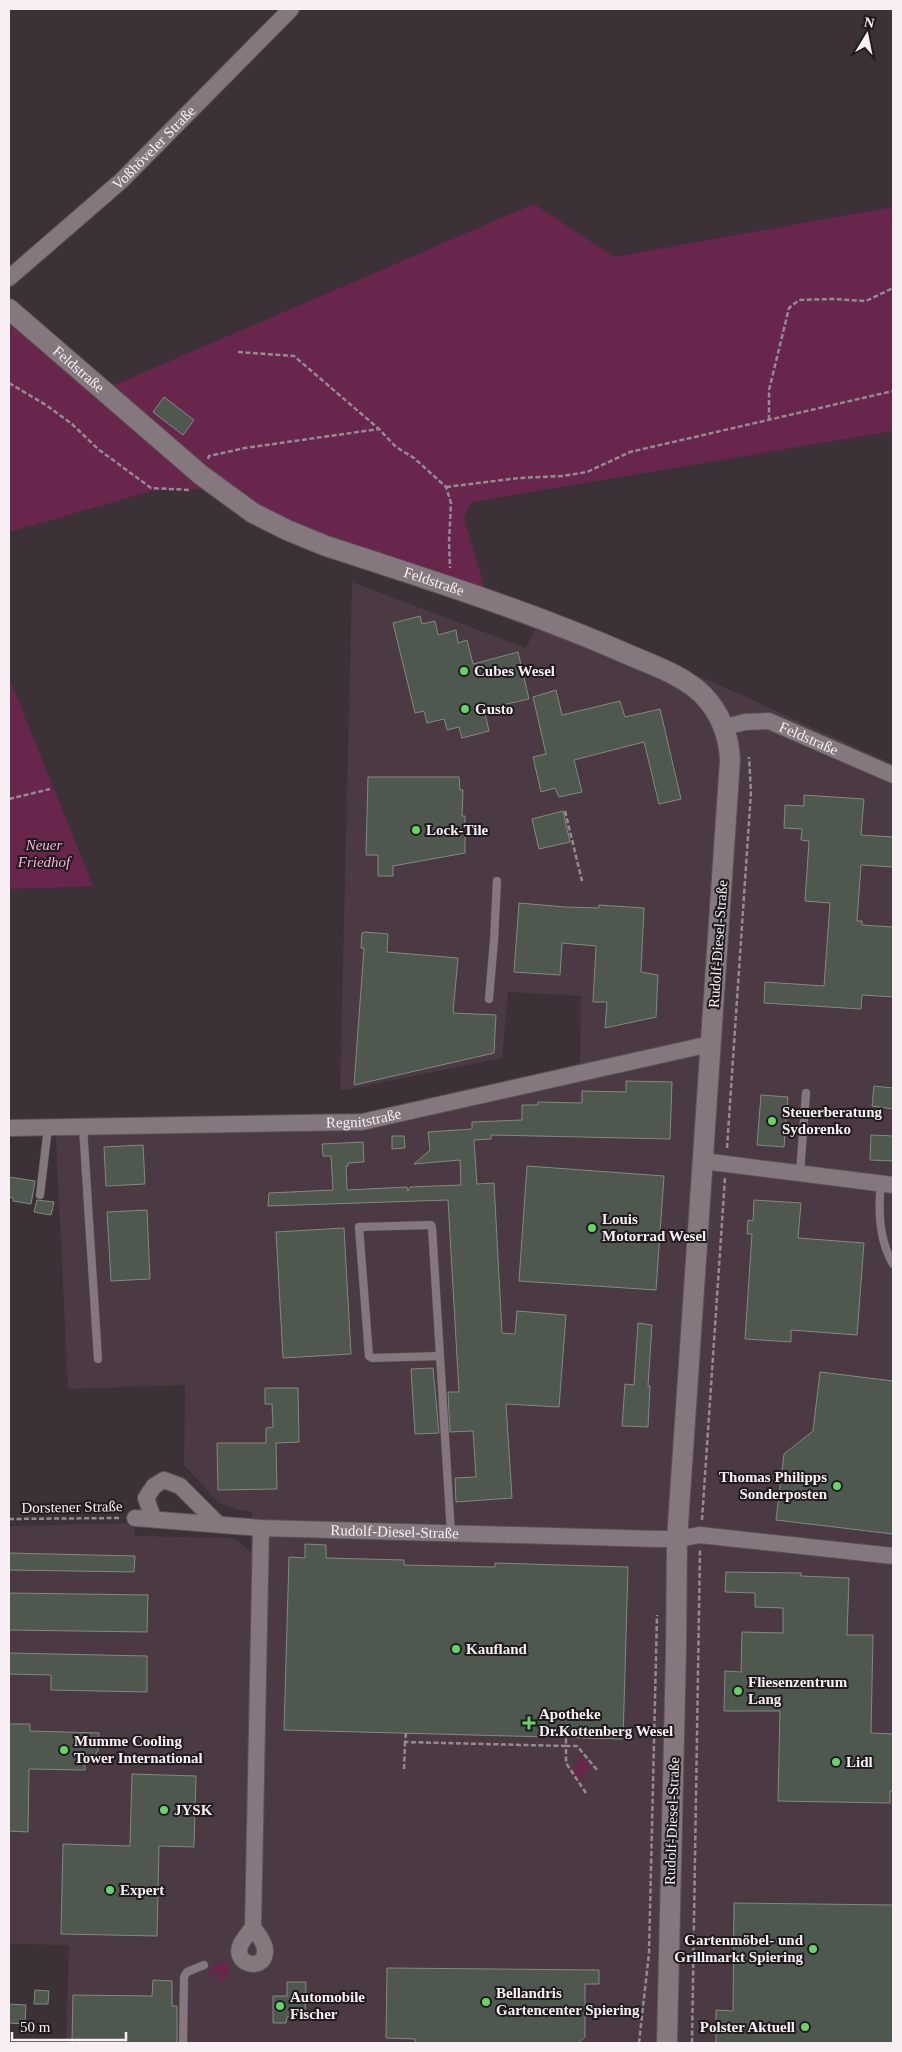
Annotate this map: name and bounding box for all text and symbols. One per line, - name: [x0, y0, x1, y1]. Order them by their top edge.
- north arrow: [842, 10, 892, 60]
- text: N: [863, 14, 875, 31]
- street label: Voßhöveler Straße: [109, 102, 199, 193]
- street label: Feldstraße: [50, 343, 108, 396]
- street label: Feldstraße: [402, 564, 466, 599]
- place label: Cubes Wesel: [474, 663, 555, 679]
- marker: Cubes Wesel: [458, 665, 470, 677]
- place label: Gusto: [475, 701, 513, 717]
- marker: Gusto: [459, 703, 471, 715]
- street label: Feldstraße: [777, 718, 841, 758]
- place label: Lock-Tile: [426, 822, 489, 838]
- marker: Lock-Tile: [410, 824, 422, 836]
- park label: Neuer Friedhof: [17, 837, 72, 870]
- street label: Rudolf-Diesel-Straße: [706, 879, 730, 1009]
- place label: Steuerberatung Sydorenko: [782, 1104, 882, 1137]
- street label: Regnitstraße: [326, 1105, 403, 1131]
- marker: Steuerberatung Sydorenko: [766, 1115, 778, 1127]
- place label: Louis Motorrad Wesel: [602, 1211, 706, 1244]
- marker: Louis Motorrad Wesel: [586, 1222, 598, 1234]
- place label: Thomas Philipps Sonderposten: [719, 1469, 828, 1502]
- marker: Thomas Philipps Sonderposten: [831, 1480, 843, 1492]
- street label: Dorstener Straße: [21, 1498, 123, 1516]
- street label: Rudolf-Diesel-Straße: [330, 1522, 459, 1541]
- place label: Kaufland: [466, 1641, 528, 1657]
- marker: Kaufland: [450, 1643, 462, 1655]
- place label: Fliesenzentrum Lang: [748, 1674, 848, 1707]
- marker: Fliesenzentrum Lang: [732, 1685, 744, 1697]
- place label: Apotheke Dr.Kottenberg Wesel: [539, 1706, 673, 1739]
- marker: Apotheke Dr.Kottenberg Wesel: [523, 1717, 535, 1729]
- place label: Mumme Cooling Tower International: [74, 1733, 203, 1766]
- marker: Mumme Cooling Tower International: [58, 1744, 70, 1756]
- place label: Lidl: [846, 1754, 873, 1770]
- street label: Rudolf-Diesel-Straße: [662, 1756, 682, 1885]
- marker: Lidl: [830, 1756, 842, 1768]
- place label: JYSK: [174, 1802, 213, 1818]
- marker: JYSK: [158, 1804, 170, 1816]
- place label: Expert: [120, 1882, 164, 1898]
- marker: Expert: [104, 1884, 116, 1896]
- place label: Gartenmöbel- und Grillmarkt Spiering: [674, 1932, 804, 1965]
- marker: Gartenmöbel- und Grillmarkt Spiering: [807, 1943, 819, 1955]
- place label: Bellandris Gartencenter Spiering: [496, 1985, 640, 2018]
- place label: Automobile Fischer: [290, 1989, 365, 2022]
- marker: Bellandris Gartencenter Spiering: [480, 1996, 492, 2008]
- marker: Automobile Fischer: [274, 2000, 286, 2012]
- scale bar: [12, 2010, 126, 2042]
- text: 50 m: [20, 2019, 51, 2035]
- place label: Polster Aktuell: [700, 2019, 795, 2035]
- marker: Polster Aktuell: [799, 2021, 811, 2033]

